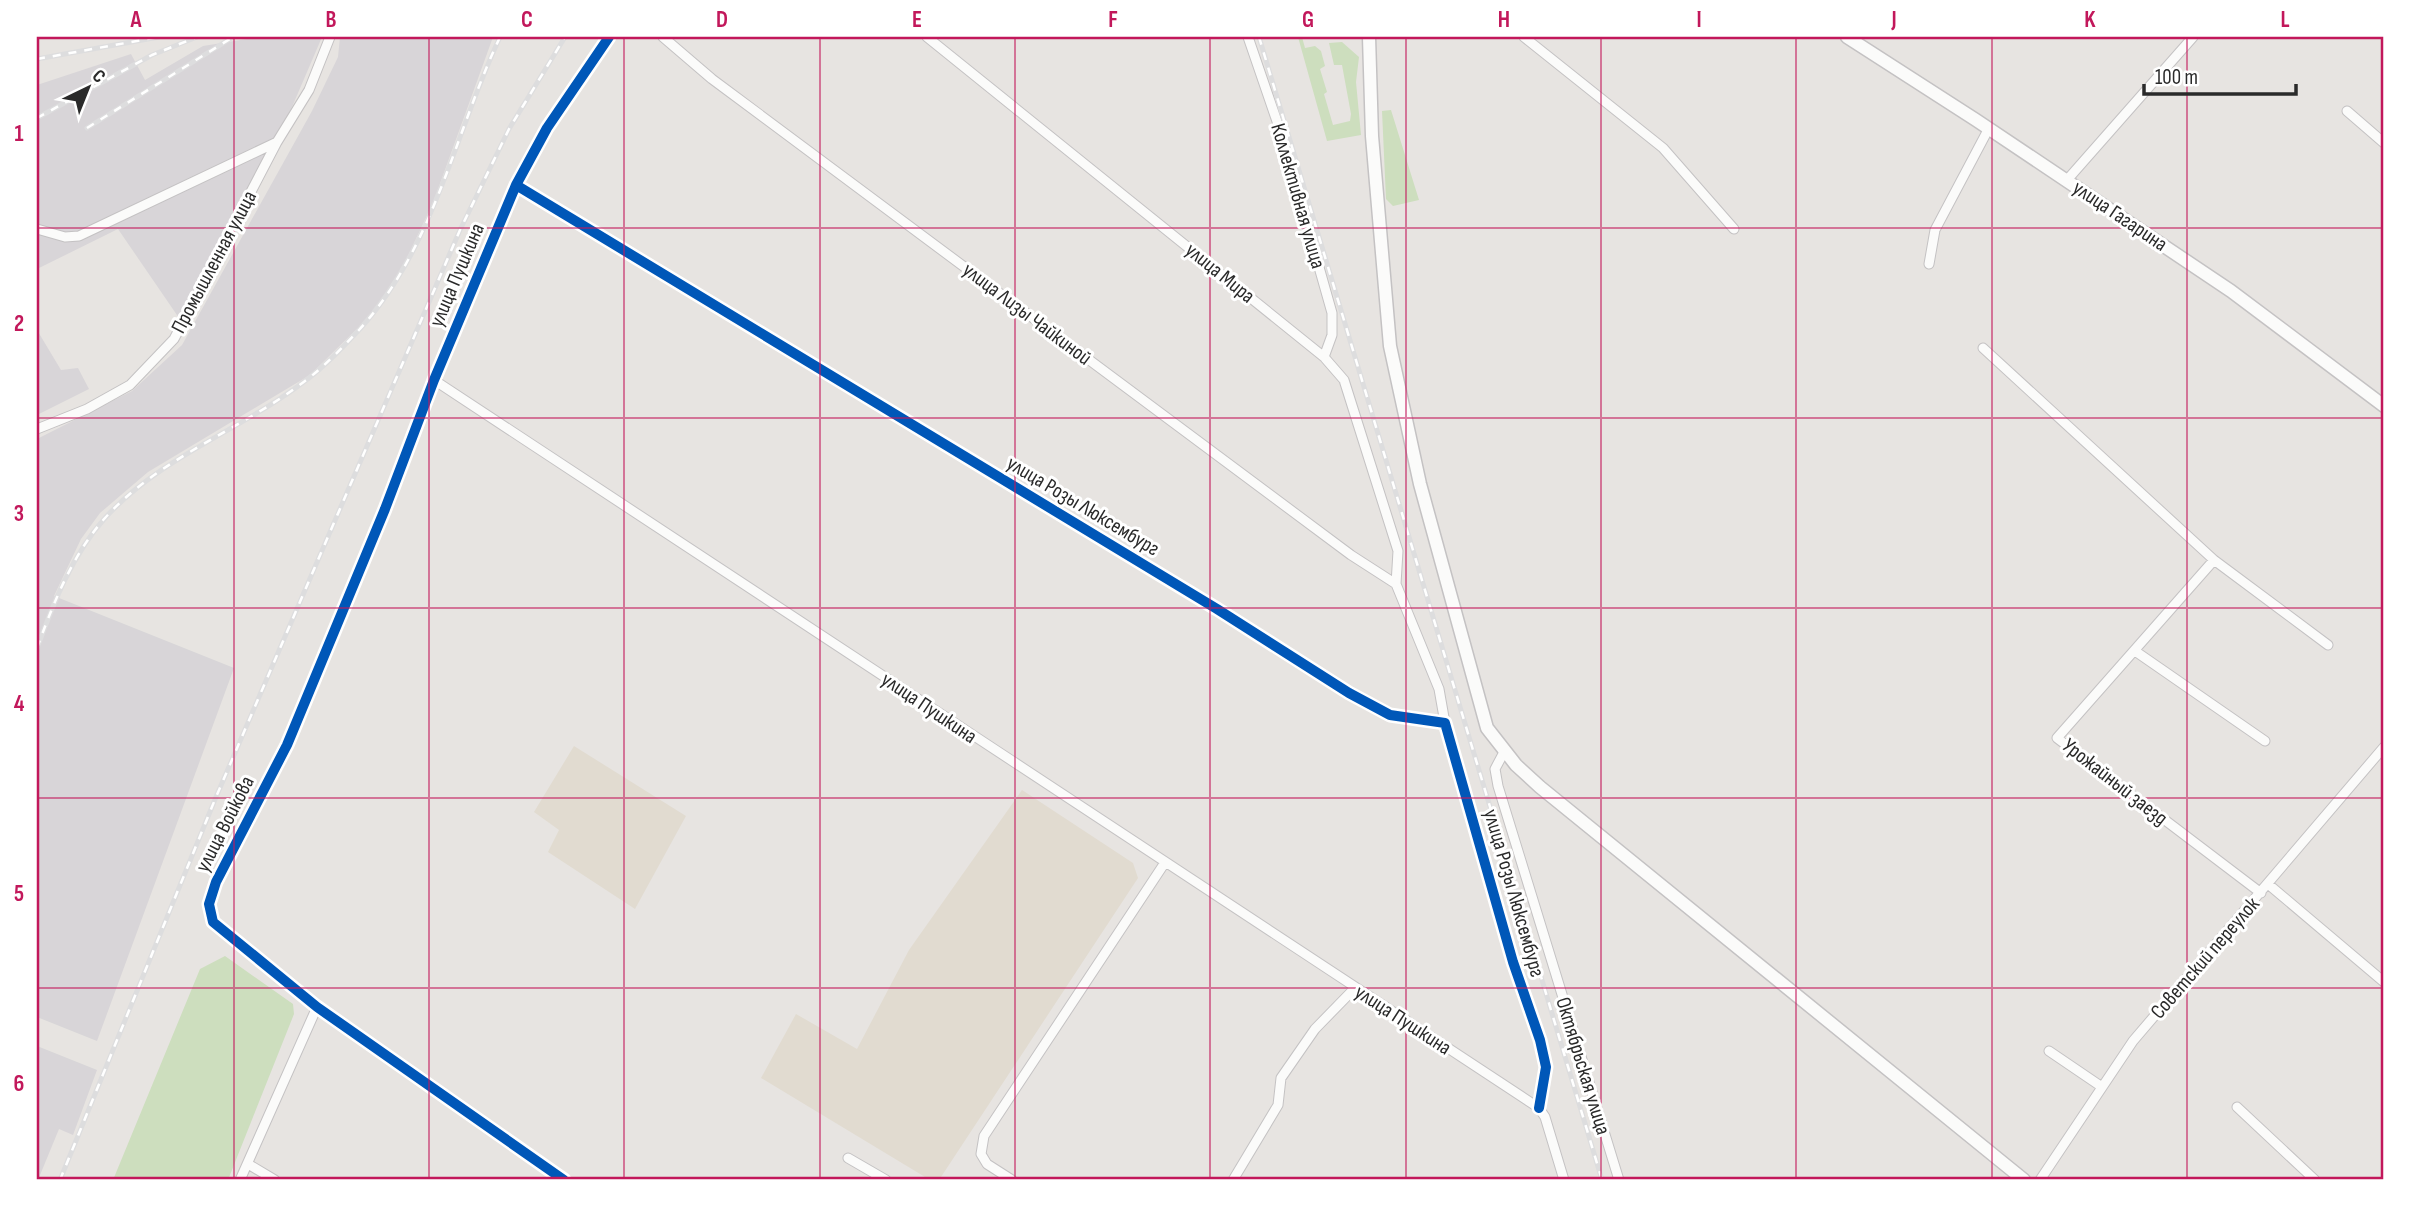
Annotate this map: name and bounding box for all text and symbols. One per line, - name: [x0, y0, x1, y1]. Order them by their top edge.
- text: A: [130, 6, 143, 34]
- text: B: [326, 6, 337, 34]
- text: C: [521, 6, 533, 34]
- text: D: [716, 6, 728, 34]
- text: E: [912, 6, 922, 34]
- text: F: [1108, 6, 1118, 34]
- text: G: [1302, 6, 1314, 34]
- text: H: [1498, 6, 1510, 34]
- text: I: [1696, 6, 1702, 34]
- text: J: [1890, 6, 1897, 34]
- text: K: [2084, 6, 2096, 34]
- text: L: [2280, 6, 2290, 34]
- north arrow: [52, 52, 122, 122]
- scale bar: [2144, 52, 2297, 96]
- text: С: [87, 65, 110, 89]
- text: 100 m: [2155, 65, 2198, 90]
- text: 1: [14, 120, 24, 148]
- street label: Коллективная улица: [1265, 121, 1331, 271]
- street label: улица Гагарина: [2068, 175, 2172, 257]
- street label: Промышленная улица: [166, 187, 262, 337]
- street label: улица Пушкина: [424, 220, 490, 330]
- street label: улица Мира: [1180, 237, 1260, 309]
- street label: улица Лизы Чайкиной: [958, 257, 1096, 371]
- text: 2: [14, 310, 24, 338]
- street label: улица Розы Люксембург: [1002, 451, 1164, 561]
- text: 3: [14, 500, 24, 528]
- street label: улица Пушкина: [876, 667, 982, 749]
- text: 4: [14, 690, 25, 718]
- street label: Урожайный заезд: [2057, 733, 2173, 831]
- street label: улица Войкова: [190, 772, 260, 876]
- street label: улица Розы Люксембург: [1478, 806, 1550, 980]
- text: 5: [14, 880, 24, 908]
- street label: Советский переулок: [2145, 892, 2265, 1024]
- street label: улица Пушкина: [1350, 980, 1456, 1060]
- street label: Октябрьская улица: [1550, 994, 1616, 1138]
- text: 6: [14, 1070, 24, 1098]

